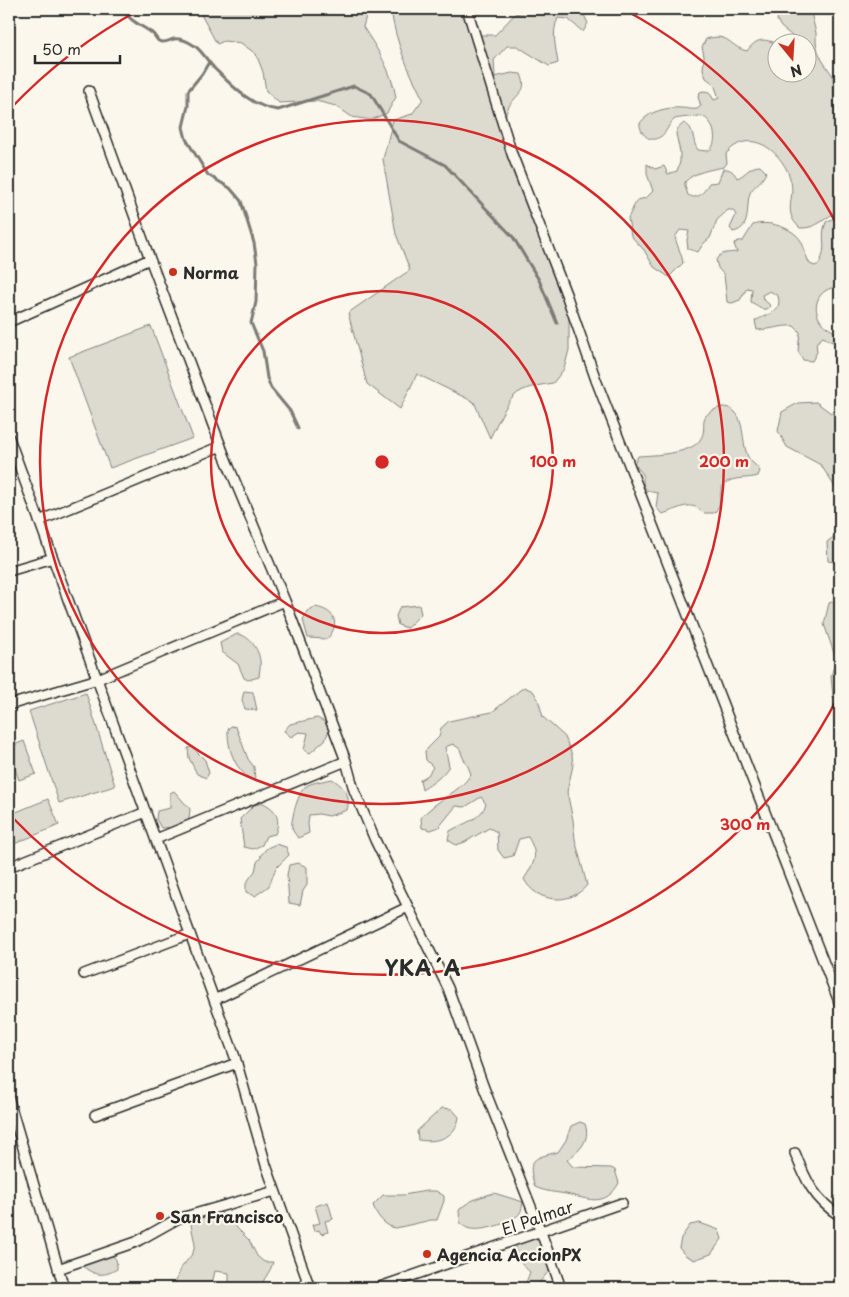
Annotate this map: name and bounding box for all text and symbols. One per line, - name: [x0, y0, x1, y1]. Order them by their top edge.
- scale bar: [35, 32, 120, 64]
- north arrow: [766, 32, 816, 82]
- text: 50 m: [42, 37, 81, 60]
- text: N: [788, 59, 805, 83]
- place label: Norma: [183, 260, 239, 284]
- marker: Norma: [167, 266, 179, 278]
- text: 100 m: [530, 449, 576, 472]
- text: 200 m: [699, 449, 749, 472]
- centre of rings: [373, 453, 391, 471]
- text: 300 m: [720, 812, 770, 835]
- district label: YKA´A: [384, 951, 462, 983]
- street label: El Palmar: [498, 1193, 577, 1240]
- place label: San Francisco: [170, 1204, 284, 1228]
- marker: San Francisco: [154, 1210, 166, 1222]
- place label: Agencia AccionPX: [437, 1242, 581, 1266]
- marker: Agencia AccionPX: [421, 1248, 433, 1260]

